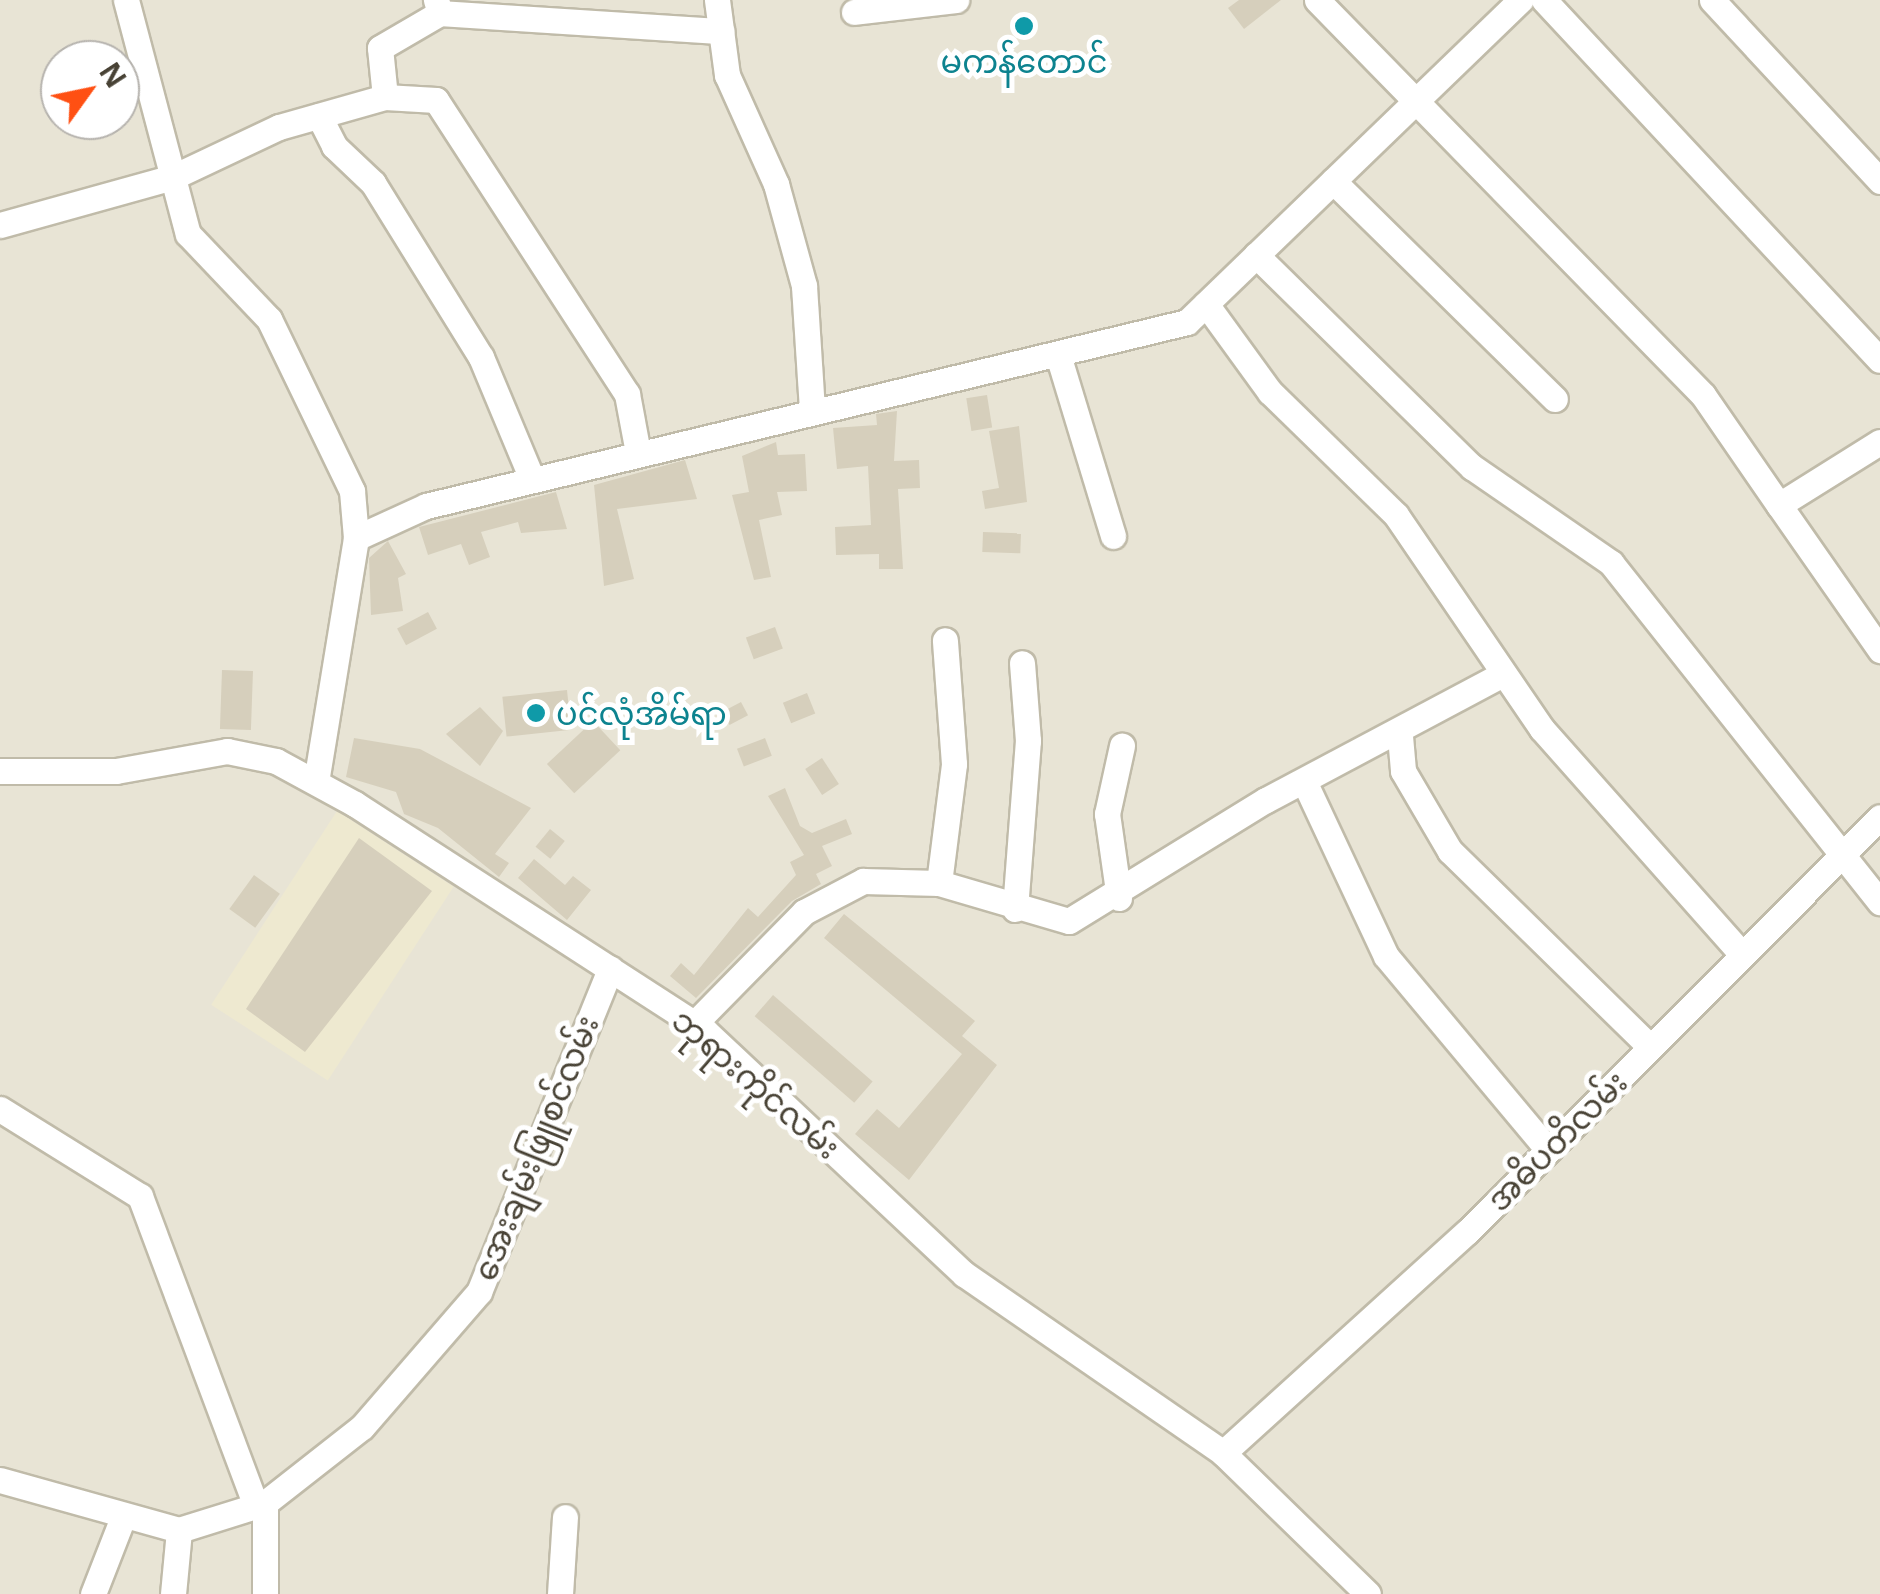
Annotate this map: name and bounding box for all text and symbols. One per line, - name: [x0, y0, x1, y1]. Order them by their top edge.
- marker: မကန်တောင်: [1013, 15, 1035, 37]
- north arrow: [40, 40, 140, 140]
- place label: မကန်တောင်: [941, 42, 1107, 80]
- text: N: [91, 55, 136, 95]
- place label: ပင်လုံအိမ်ရာ: [556, 694, 727, 732]
- marker: ပင်လုံအိမ်ရာ: [525, 702, 547, 724]
- street label: ဘုရားကိုင်လမ်း: [664, 1001, 848, 1167]
- street label: အေးချမ်းဖြူစင်လမ်း: [465, 1010, 607, 1286]
- street label: အဓိပတိလမ်း: [1479, 1063, 1635, 1219]

